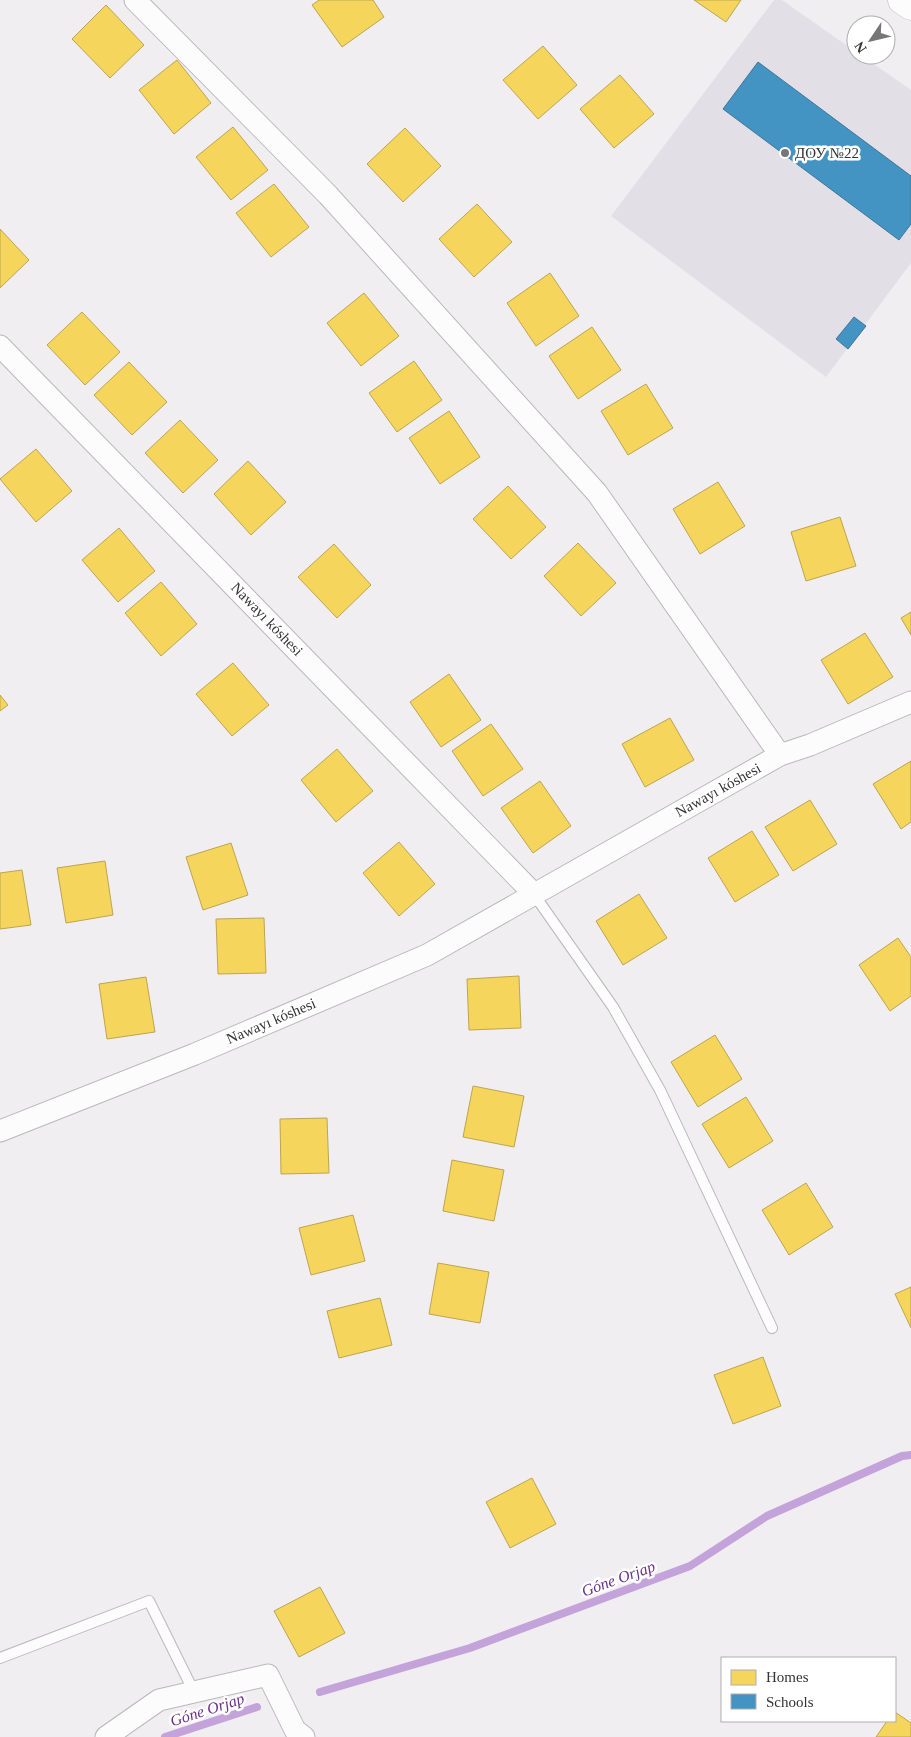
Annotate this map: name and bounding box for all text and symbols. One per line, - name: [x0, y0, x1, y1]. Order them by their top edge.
- north arrow: [846, 15, 896, 65]
- text: N: [852, 39, 870, 56]
- place label: ДОУ №22: [795, 145, 859, 161]
- marker: ДОУ №22: [779, 147, 791, 159]
- street label: Nawayı kóshesi: [228, 579, 306, 659]
- street label: Nawayı kóshesi: [672, 760, 764, 820]
- street label: Nawayı kóshesi: [224, 995, 318, 1047]
- water label: Góne Orjap: [579, 1557, 658, 1601]
- legend: [721, 1657, 896, 1722]
- text: Homes: [766, 1669, 809, 1685]
- water label: Góne Orjap: [168, 1690, 247, 1730]
- text: Schools: [766, 1694, 814, 1710]

